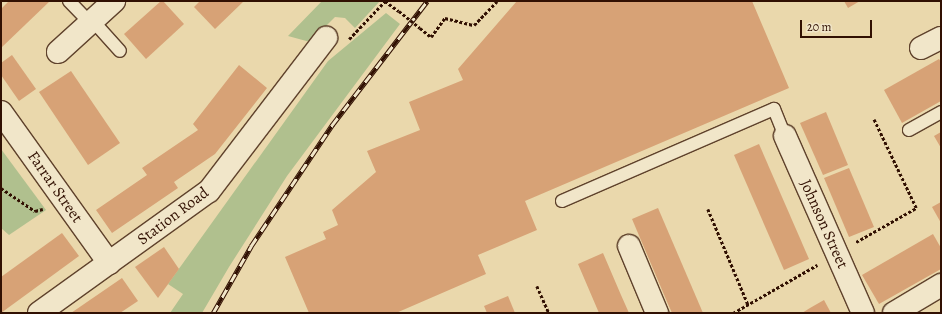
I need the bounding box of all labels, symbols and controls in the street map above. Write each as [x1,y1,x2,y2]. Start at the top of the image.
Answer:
scale bar [802,12,874,38]
text: 20 m [807,19,831,35]
street label: Farrar Street [23,147,87,227]
street label: Johnson Street [796,176,852,272]
street label: Station Road [134,183,212,249]

